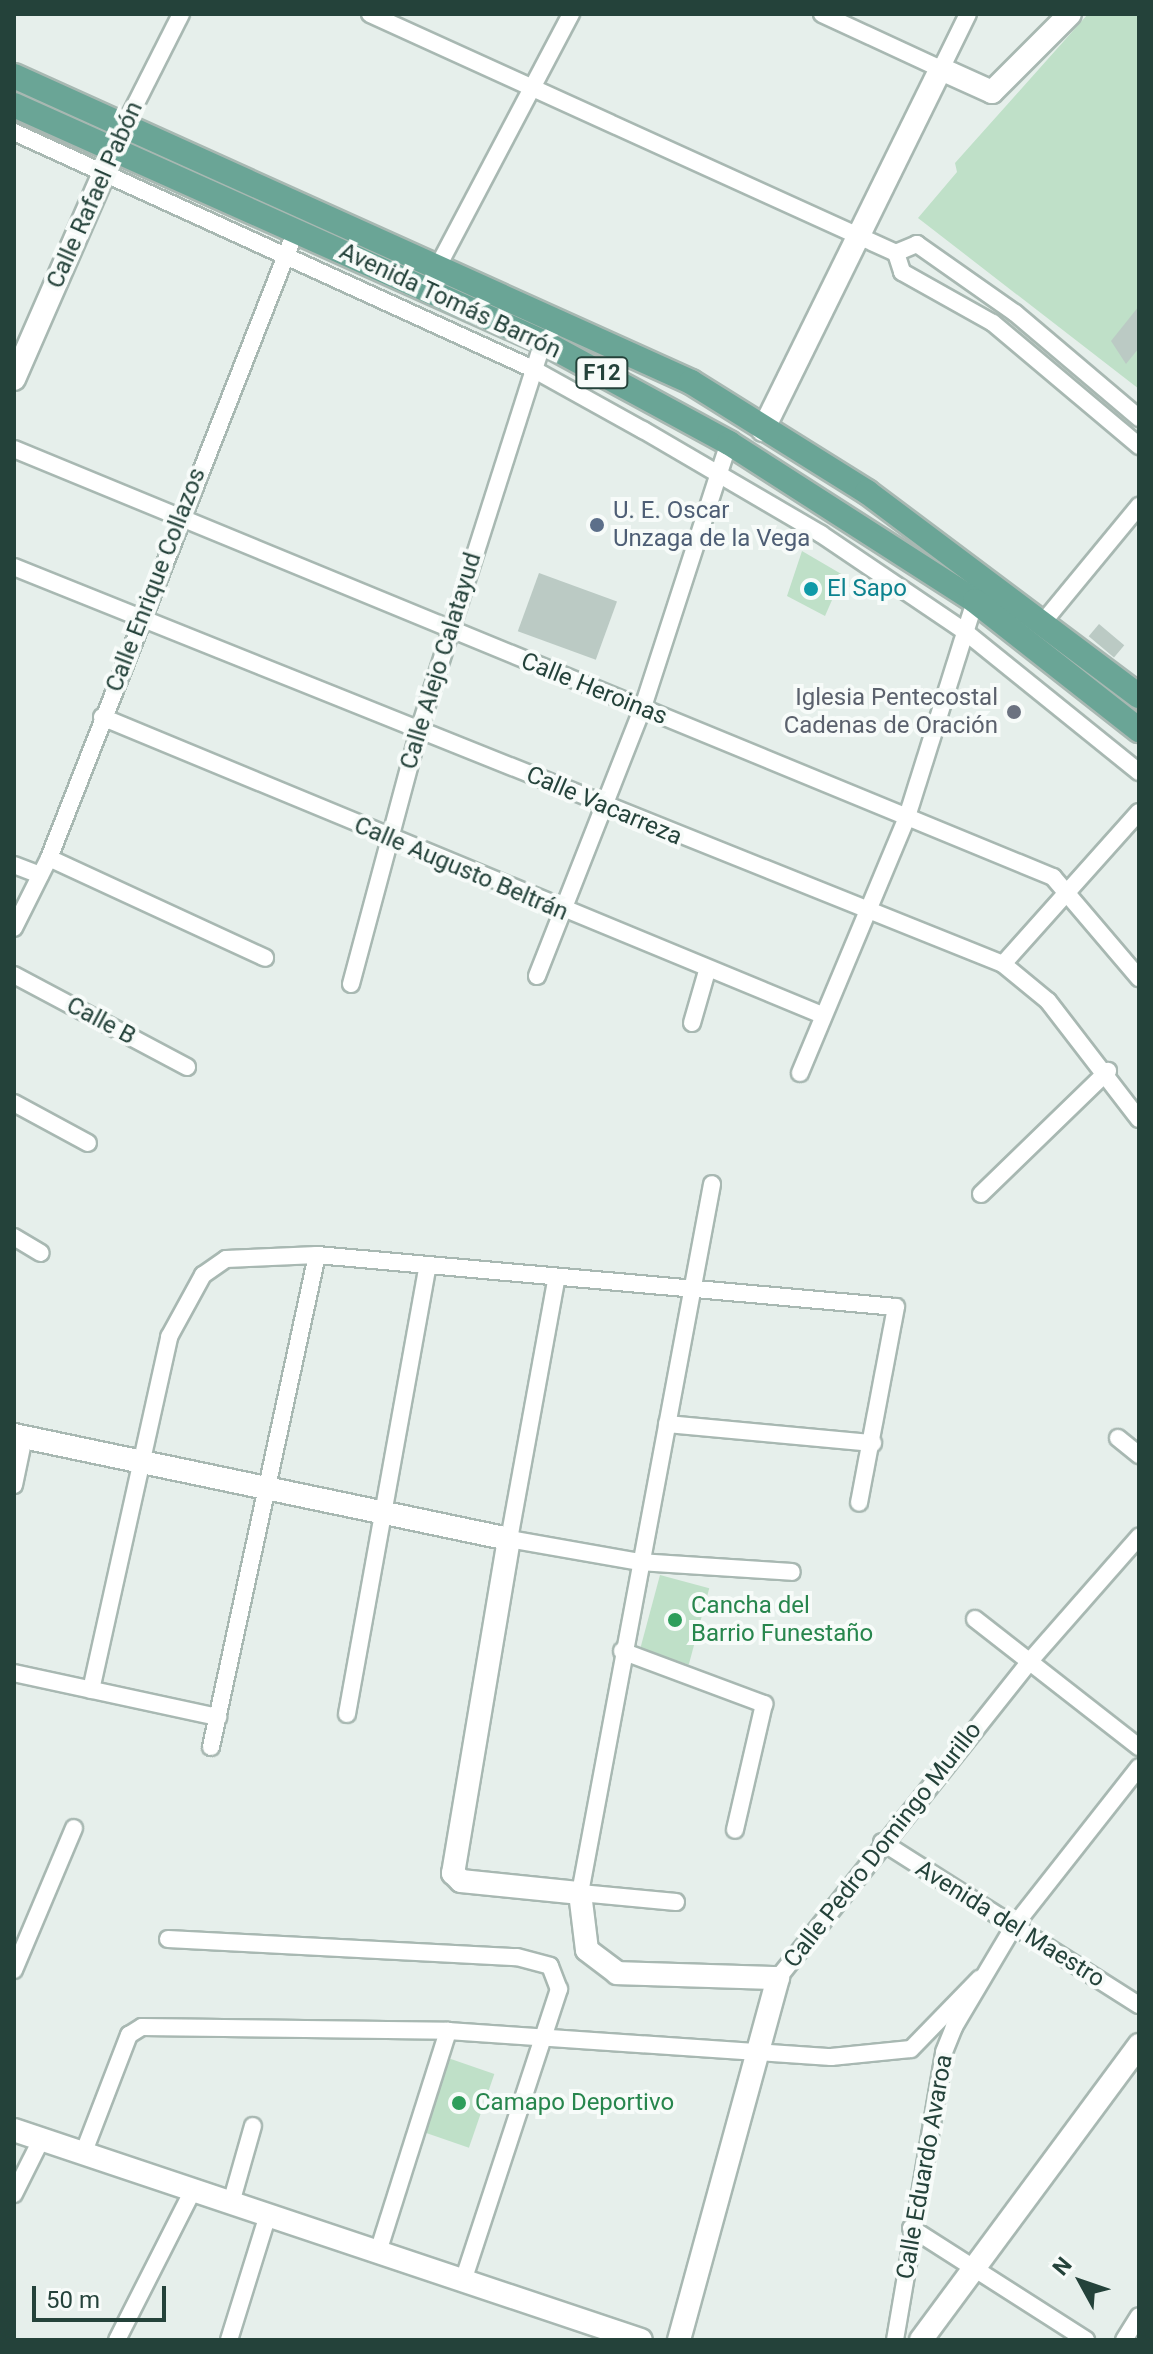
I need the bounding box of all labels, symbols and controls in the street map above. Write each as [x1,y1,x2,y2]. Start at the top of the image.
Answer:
street label: Calle Rafael Pabón [41,97,149,293]
street label: Avenida Tomás Barrón [335,237,565,365]
road number: F12 [574,355,630,391]
street label: Calle Enrique Collazos [100,464,212,696]
place label: U. E. Oscar Unzaga de la Vega [613,497,810,553]
marker: U. E. Oscar Unzaga de la Vega [588,516,606,534]
street label: Calle Alejo Calatayud [394,549,488,773]
place label: El Sapo [827,575,907,603]
marker: El Sapo [802,580,820,598]
street label: Calle Heroinas [517,647,671,731]
place label: Iglesia Pentecostal Cadenas de Oración [784,684,998,740]
marker: Iglesia Pentecostal Cadenas de Oración [1005,703,1023,721]
street label: Calle Vacarreza [522,760,686,852]
street label: Calle Augusto Beltrán [350,811,572,927]
street label: Calle B [62,991,140,1051]
place label: Cancha del Barrio Funestaño [691,1592,873,1648]
marker: Cancha del Barrio Funestaño [666,1611,684,1629]
street label: Calle Pedro Domingo Murillo [778,1716,988,1974]
street label: Avenida del Maestro [910,1854,1110,1994]
street label: Calle Eduardo Avaroa [891,2052,959,2282]
place label: Camapo Deportivo [475,2089,674,2117]
marker: Camapo Deportivo [450,2094,468,2112]
north arrow [1041,2242,1121,2322]
text: N [1048,2252,1077,2280]
scale bar [36,2270,170,2320]
text: 50 m [46,2286,100,2314]

